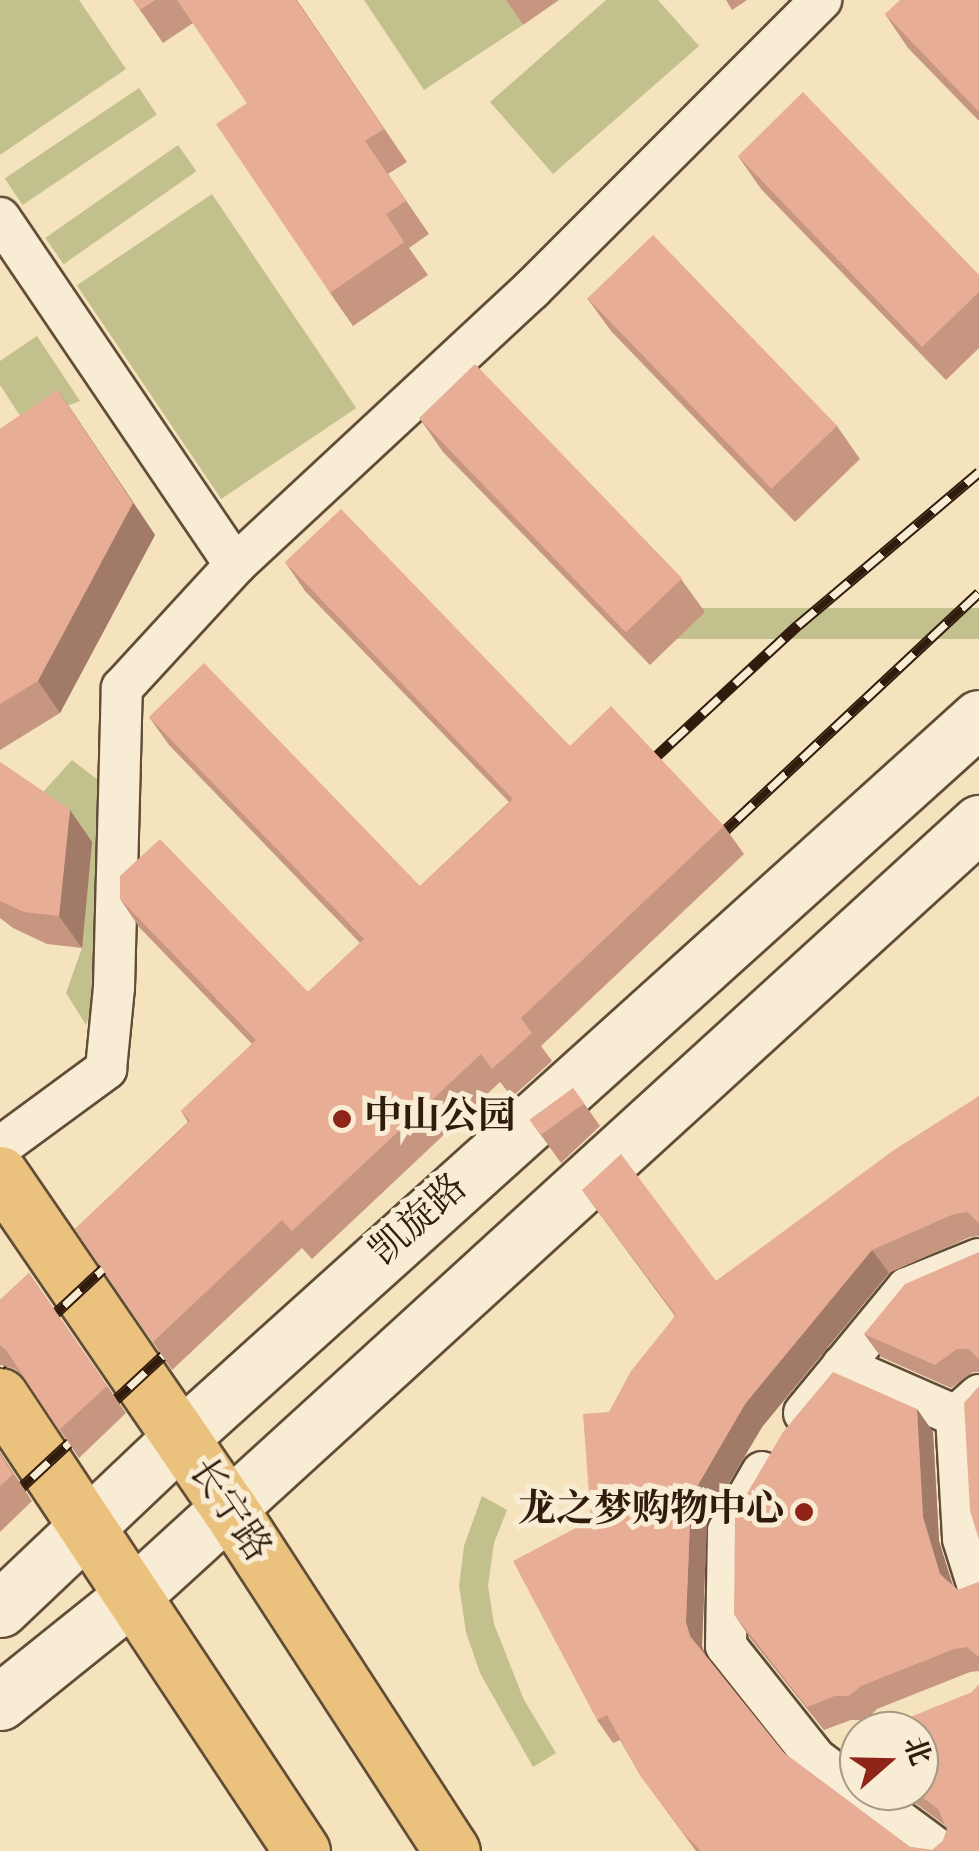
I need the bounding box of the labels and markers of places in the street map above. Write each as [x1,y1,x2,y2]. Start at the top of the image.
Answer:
place label: 中山公园 [364,1096,516,1142]
marker: 中山公园 [329,1106,355,1132]
place label: 龙之梦购物中心 [518,1489,784,1535]
marker: 龙之梦购物中心 [793,1501,815,1523]

